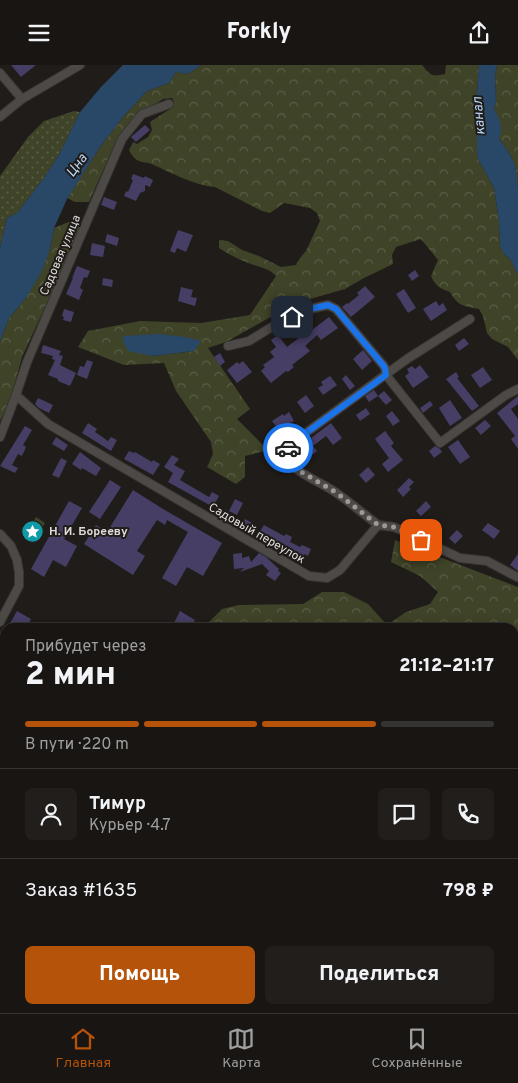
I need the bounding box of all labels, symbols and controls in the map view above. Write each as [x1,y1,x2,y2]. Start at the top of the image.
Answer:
icon: menu [25,19,53,47]
text: Forkly [227,19,291,46]
icon: share [465,19,493,47]
water label: канал [469,95,490,136]
water label: Цна [63,150,92,181]
street label: Садовая улица [37,213,85,298]
pin [271,296,313,338]
icon: home [278,303,306,331]
courier [263,423,313,473]
icon: car [274,434,302,462]
street label: Садовый переулок [205,500,308,568]
place icon: Н. И. Борееву [21,519,45,543]
pin [400,519,442,561]
place label: Н. И. Борееву [49,524,128,540]
icon: bag [407,526,435,554]
text: Прибудет через [25,637,147,657]
text: 21:12–21:17 [399,654,494,678]
text: 2 мин [25,656,116,696]
text: В пути · 220 m [25,735,129,755]
button: person [25,788,77,840]
button: chat [378,788,430,840]
button: phone [442,788,494,840]
text: Тимур [89,792,146,816]
text: Курьер · 4.7 [89,816,171,836]
text: Заказ #1635 [25,879,137,903]
text: 798 ₽ [443,879,494,903]
button: Помощь [25,946,255,1004]
button: Поделиться [265,946,494,1004]
tab: Главная [56,1025,111,1072]
tab: Карта [222,1025,261,1072]
tab: Сохранённые [372,1025,462,1072]

